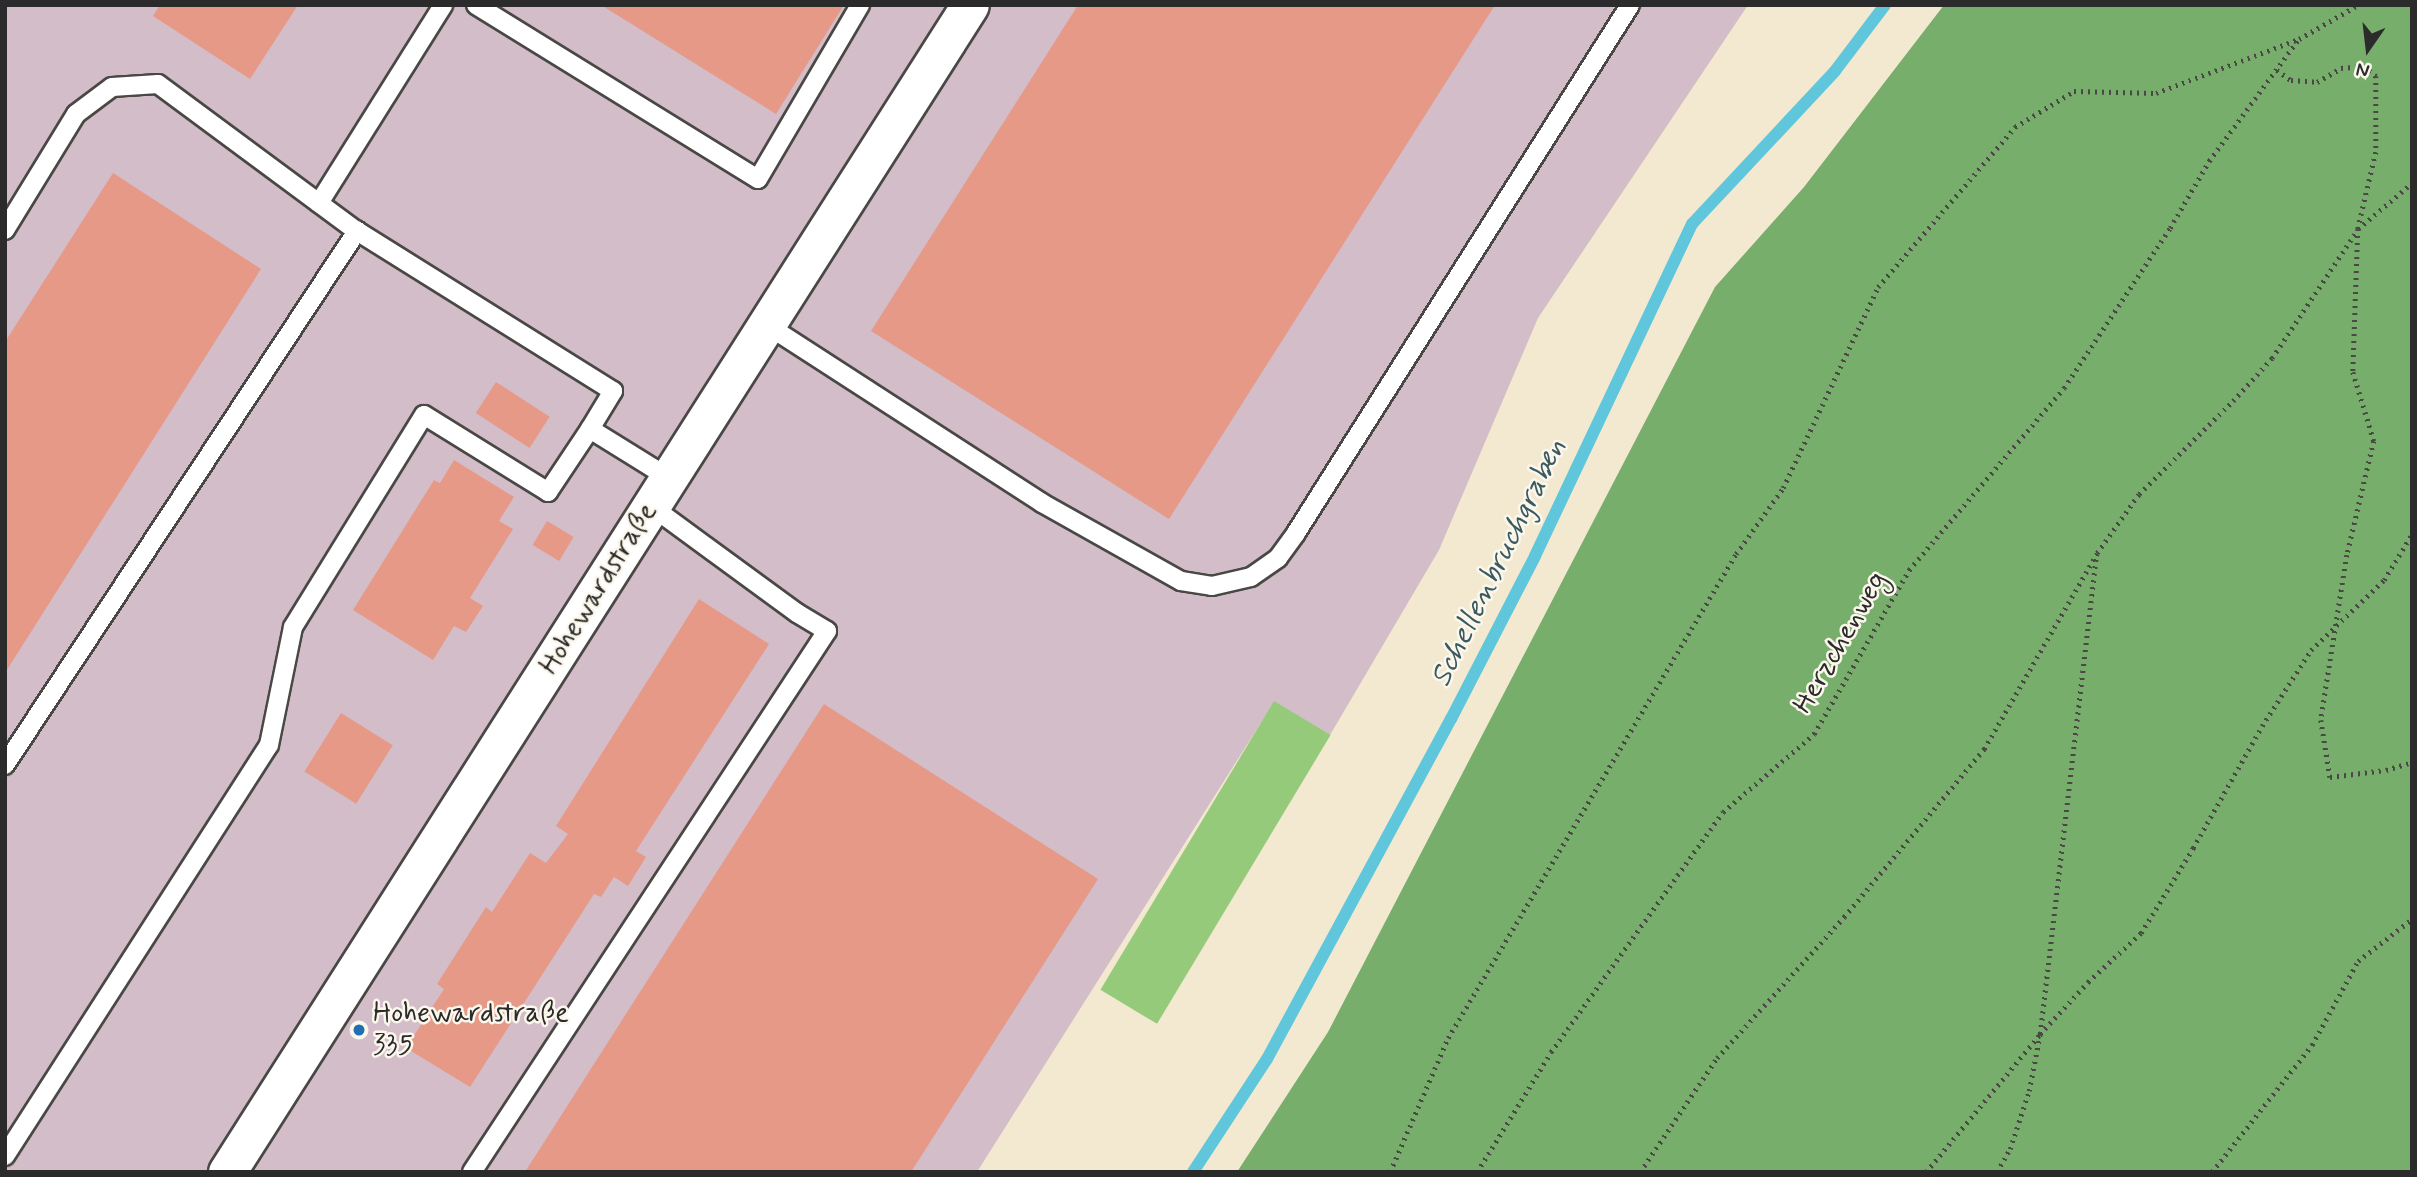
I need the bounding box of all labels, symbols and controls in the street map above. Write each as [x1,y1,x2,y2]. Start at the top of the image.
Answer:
north arrow [2333,14,2403,84]
text: N [2354,56,2372,84]
water label: Schellenbruchgraben [1423,433,1575,693]
street label: Hohewardstraße [533,497,665,681]
street label: Herzchenweg [1787,566,1895,720]
place label: Hohewardstraße 335 [373,997,569,1063]
marker: Hohewardstraße 335 [351,1022,367,1038]

